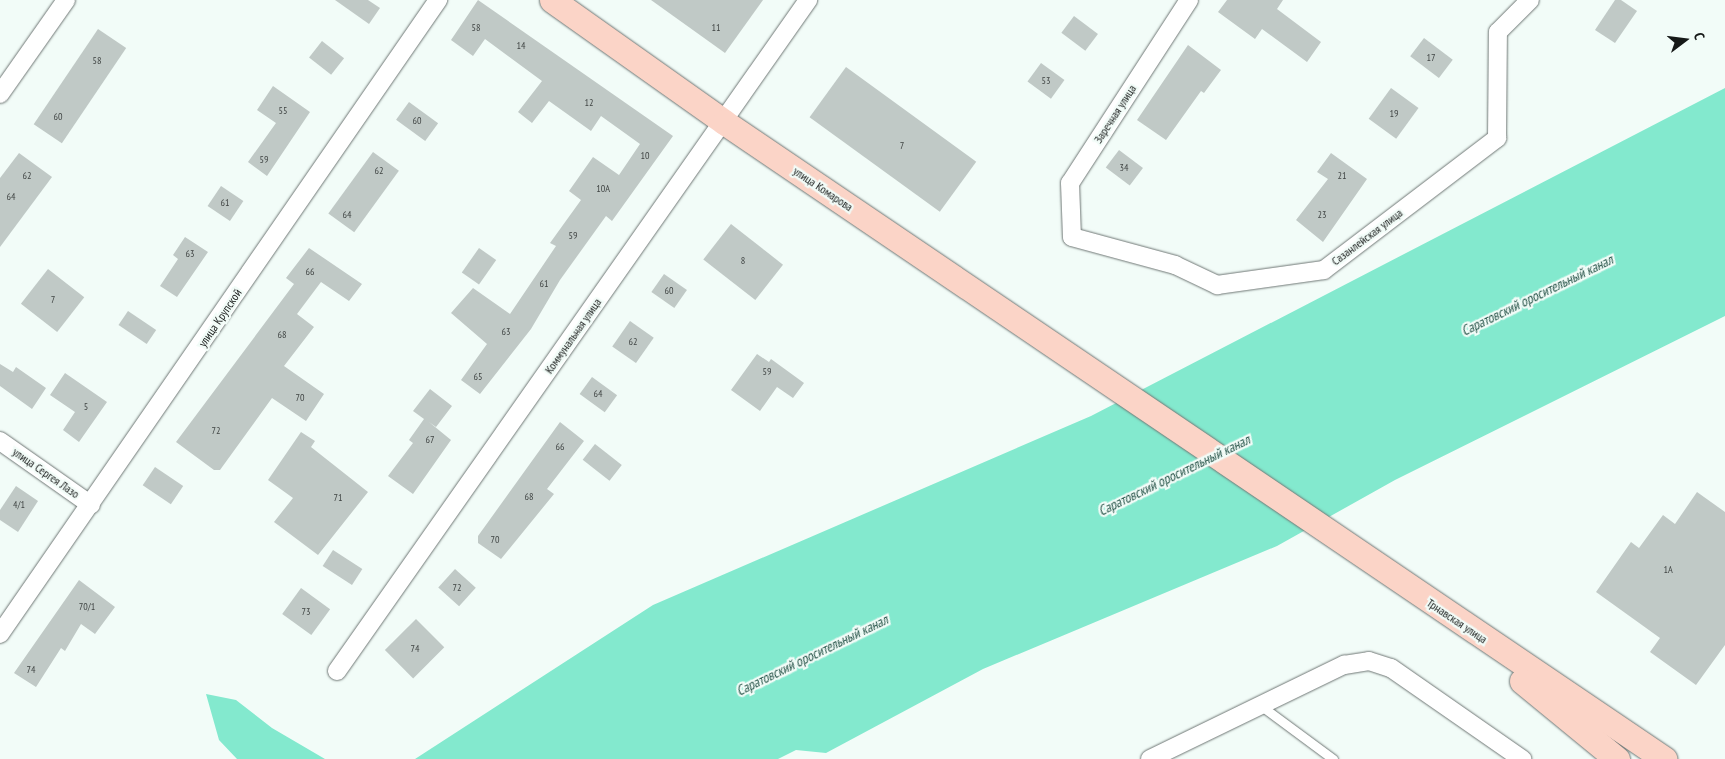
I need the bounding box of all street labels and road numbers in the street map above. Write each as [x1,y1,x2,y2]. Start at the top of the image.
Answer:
street label: Заречная улица [1091,82,1139,146]
street label: улица Комарова [790,164,856,214]
street label: Сазанлейская улица [1329,206,1405,268]
street label: улица Крупской [195,286,245,350]
street label: Коммунальная улица [542,296,604,376]
street label: улица Сергея Лазо [10,445,82,501]
street label: Трнавская улица [1424,595,1490,647]

